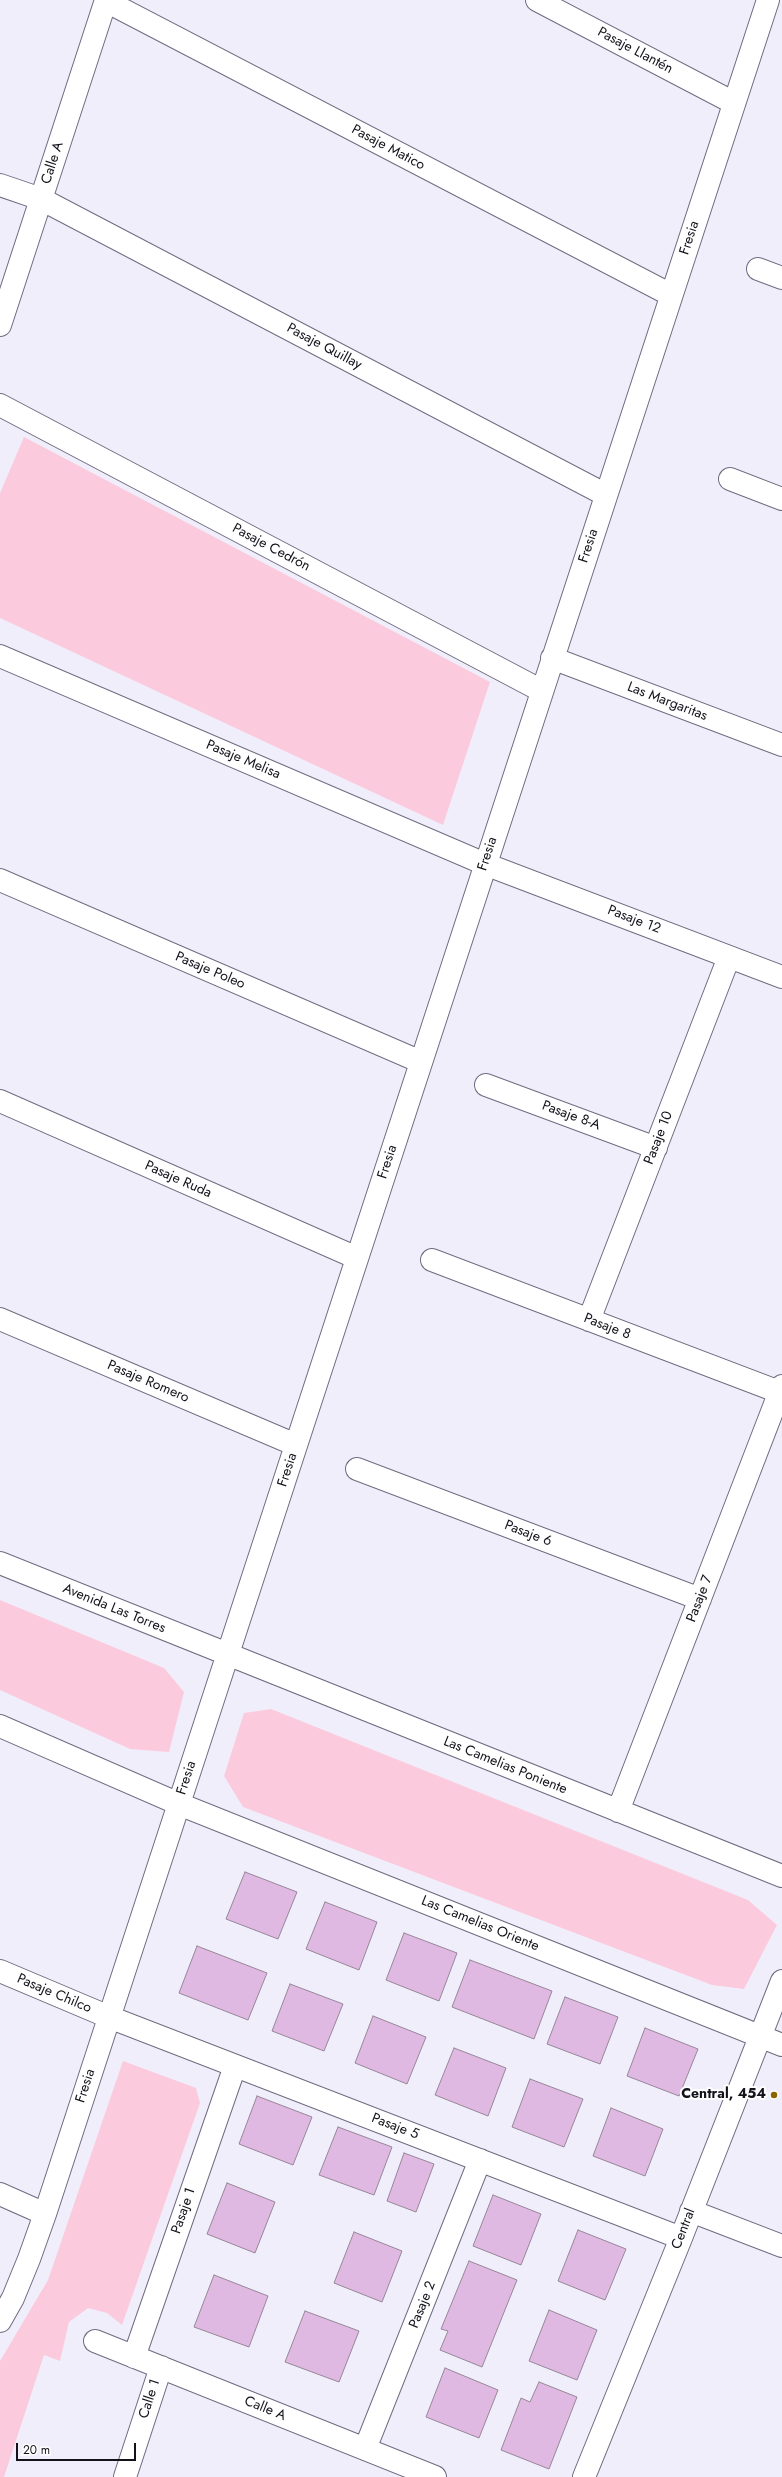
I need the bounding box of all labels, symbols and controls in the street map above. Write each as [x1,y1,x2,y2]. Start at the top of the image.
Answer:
street label: Pasaje Llantén [595,24,675,78]
street label: Pasaje Matico [348,122,428,174]
street label: Calle A [38,140,68,186]
street label: Fresia [677,219,703,257]
street label: Pasaje Quillay [284,320,364,374]
street label: Pasaje Cedrón [229,520,313,576]
street label: Fresia [576,527,602,565]
street label: Las Margaritas [625,679,709,725]
street label: Pasaje Melisa [203,737,283,783]
street label: Fresia [475,835,501,873]
street label: Pasaje 12 [605,902,663,938]
street label: Pasaje Poleo [173,949,247,993]
street label: Pasaje 8-A [539,1098,603,1134]
street label: Pasaje 10 [641,1109,677,1167]
street label: Fresia [375,1143,401,1181]
street label: Pasaje Ruda [142,1158,214,1202]
street label: Pasaje 8 [581,1310,633,1344]
street label: Pasaje Romero [105,1357,191,1407]
street label: Fresia [275,1451,301,1489]
street label: Pasaje 6 [502,1517,554,1551]
street label: Pasaje 7 [683,1573,717,1625]
street label: Avenida Las Torres [60,1581,168,1637]
street label: Las Camelias Poniente [441,1734,569,1798]
street label: Fresia [174,1759,200,1797]
street label: Las Camelias Oriente [419,1893,541,1955]
street label: Pasaje Chilco [14,1971,94,2017]
street label: Fresia [73,2067,99,2105]
place label: Central, 454 [681,2087,766,2103]
marker: Central, 454 [769,2090,779,2100]
street label: Pasaje 5 [369,2110,421,2144]
street label: Pasaje 1 [168,2186,200,2236]
street label: Central [669,2206,699,2252]
street label: Pasaje 2 [406,2279,440,2331]
street label: Calle 1 [136,2377,164,2421]
street label: Calle A [242,2393,288,2425]
scale bar [18,2435,138,2461]
text: 20 m [23,2441,50,2459]

